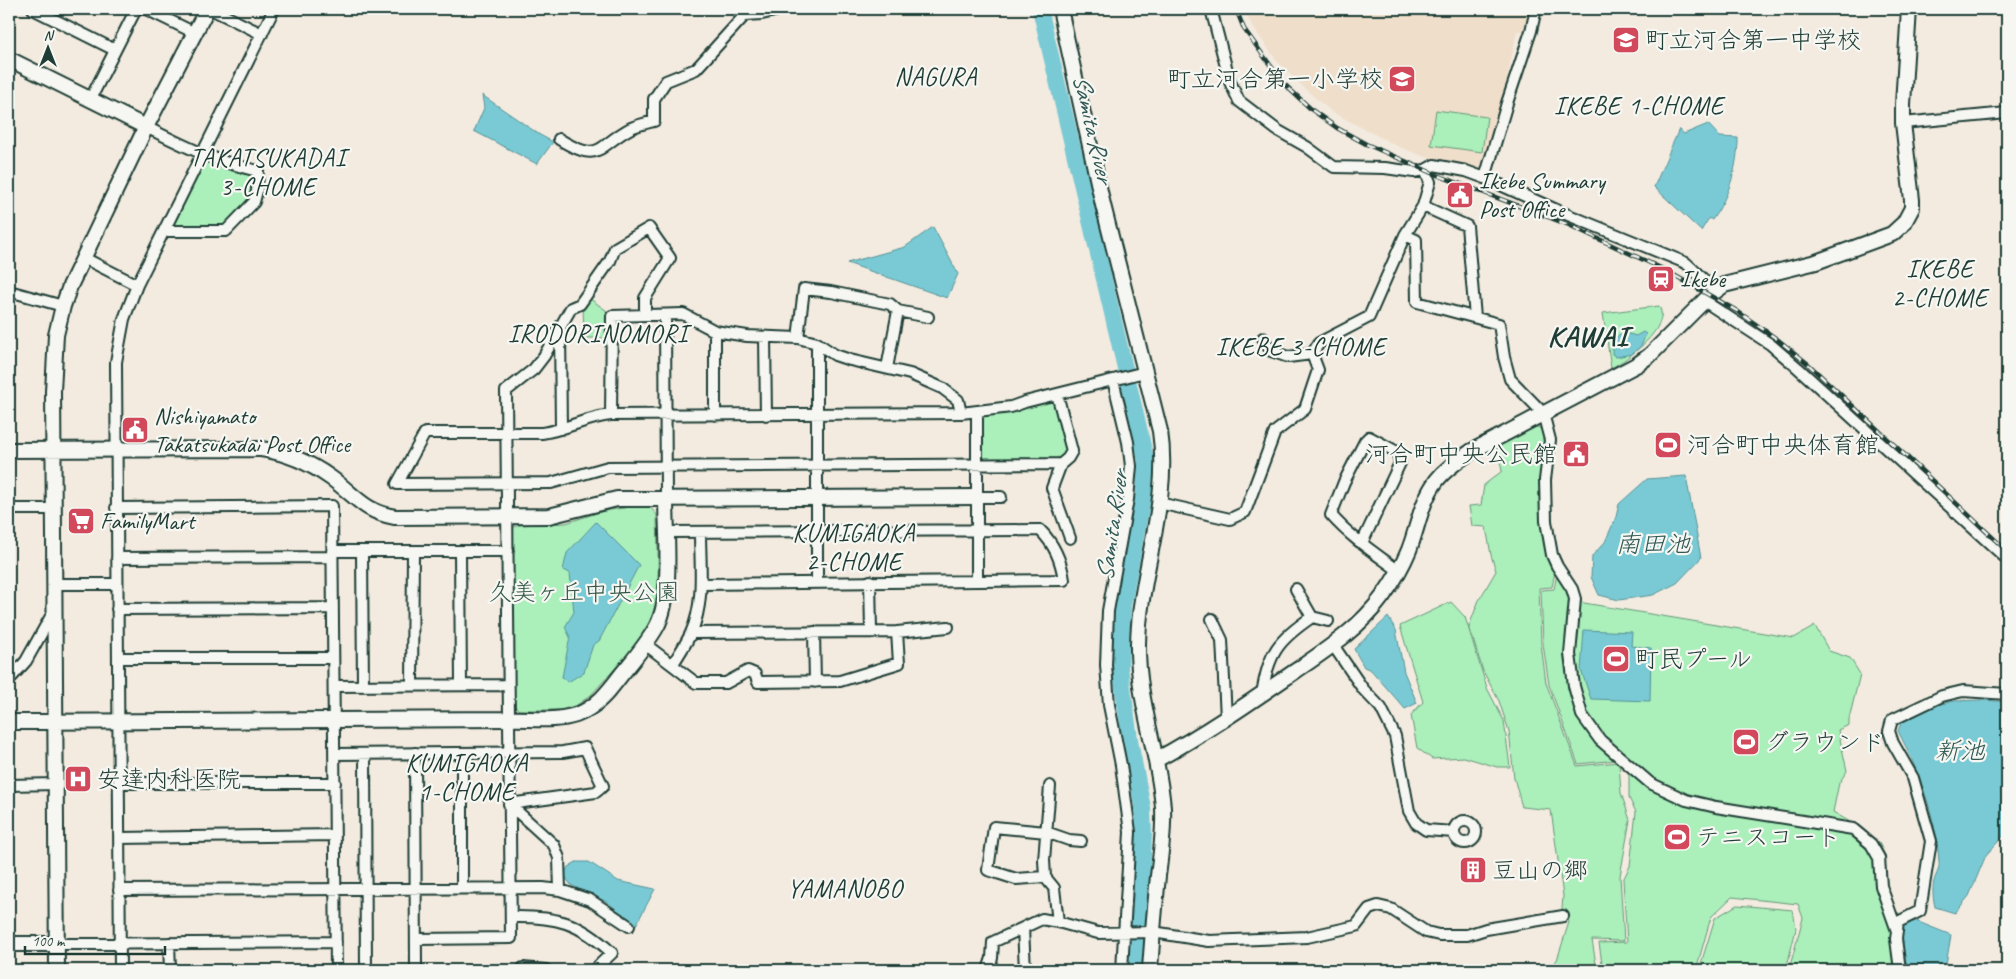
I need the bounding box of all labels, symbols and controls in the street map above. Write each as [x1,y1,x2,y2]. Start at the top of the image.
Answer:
north arrow [22,22,72,72]
school or university icon: 町立河合第一中学校 [1611,25,1641,55]
place label: 町立河合第一中学校 [1645,25,1861,55]
text: N [44,27,55,44]
district label: NAGURA [895,61,978,93]
place label: 町立河合第一小学校 [1167,64,1383,94]
school or university icon: 町立河合第一小学校 [1387,64,1417,94]
water label: Samita River [1065,71,1122,190]
district label: IKEBE 1-CHOME [1554,90,1726,122]
district label: TAKATSUKADAI 3-CHOME [190,142,351,203]
place label: Ikebe Summary Post Office [1479,166,1606,224]
public building icon: Ikebe Summary Post Office [1445,180,1475,210]
district label: IKEBE 2-CHOME [1892,253,1990,314]
station icon: Ikebe [1646,264,1676,294]
place label: Ikebe [1680,264,1727,294]
district label: IRODORINOMORI [508,318,693,350]
district label: KAWAI [1547,318,1634,355]
district label: IKEBE 3-CHOME [1216,331,1388,363]
place label: Nishiyamato Takatsukadai Post Office [154,401,352,459]
public building icon: Nishiyamato Takatsukadai Post Office [120,415,150,445]
sports icon: 河合町中央体育館 [1653,430,1683,460]
place label: 河合町中央体育館 [1687,430,1879,460]
place label: 河合町中央公民館 [1365,439,1557,469]
public building icon: 河合町中央公民館 [1561,439,1591,469]
water label: Samita River [1089,465,1136,583]
supermarket icon: FamilyMart [66,506,96,536]
place label: FamilyMart [100,506,197,536]
district label: KUMIGAOKA 2-CHOME [793,517,916,578]
water label: 南田池 [1615,528,1691,560]
park label: 久美ヶ丘中央公園 [488,577,680,607]
sports icon: 町民プール [1601,644,1631,674]
place label: 町民プール [1635,644,1752,674]
sports icon: グラウンド [1731,727,1761,757]
place label: グラウンド [1765,727,1885,757]
water label: 新池 [1935,735,1986,767]
district label: KUMIGAOKA 1-CHOME [406,747,529,808]
hospital icon: 安達内科医院 [63,764,93,794]
place label: 安達内科医院 [97,764,241,794]
sports icon: テニスコート [1662,822,1692,852]
place label: テニスコート [1696,822,1840,852]
building icon: 豆山の郷 [1458,855,1488,885]
place label: 豆山の郷 [1492,855,1588,885]
district label: YAMANOBO [787,873,904,905]
scale bar [25,924,165,956]
text: 100 m [32,932,66,951]

